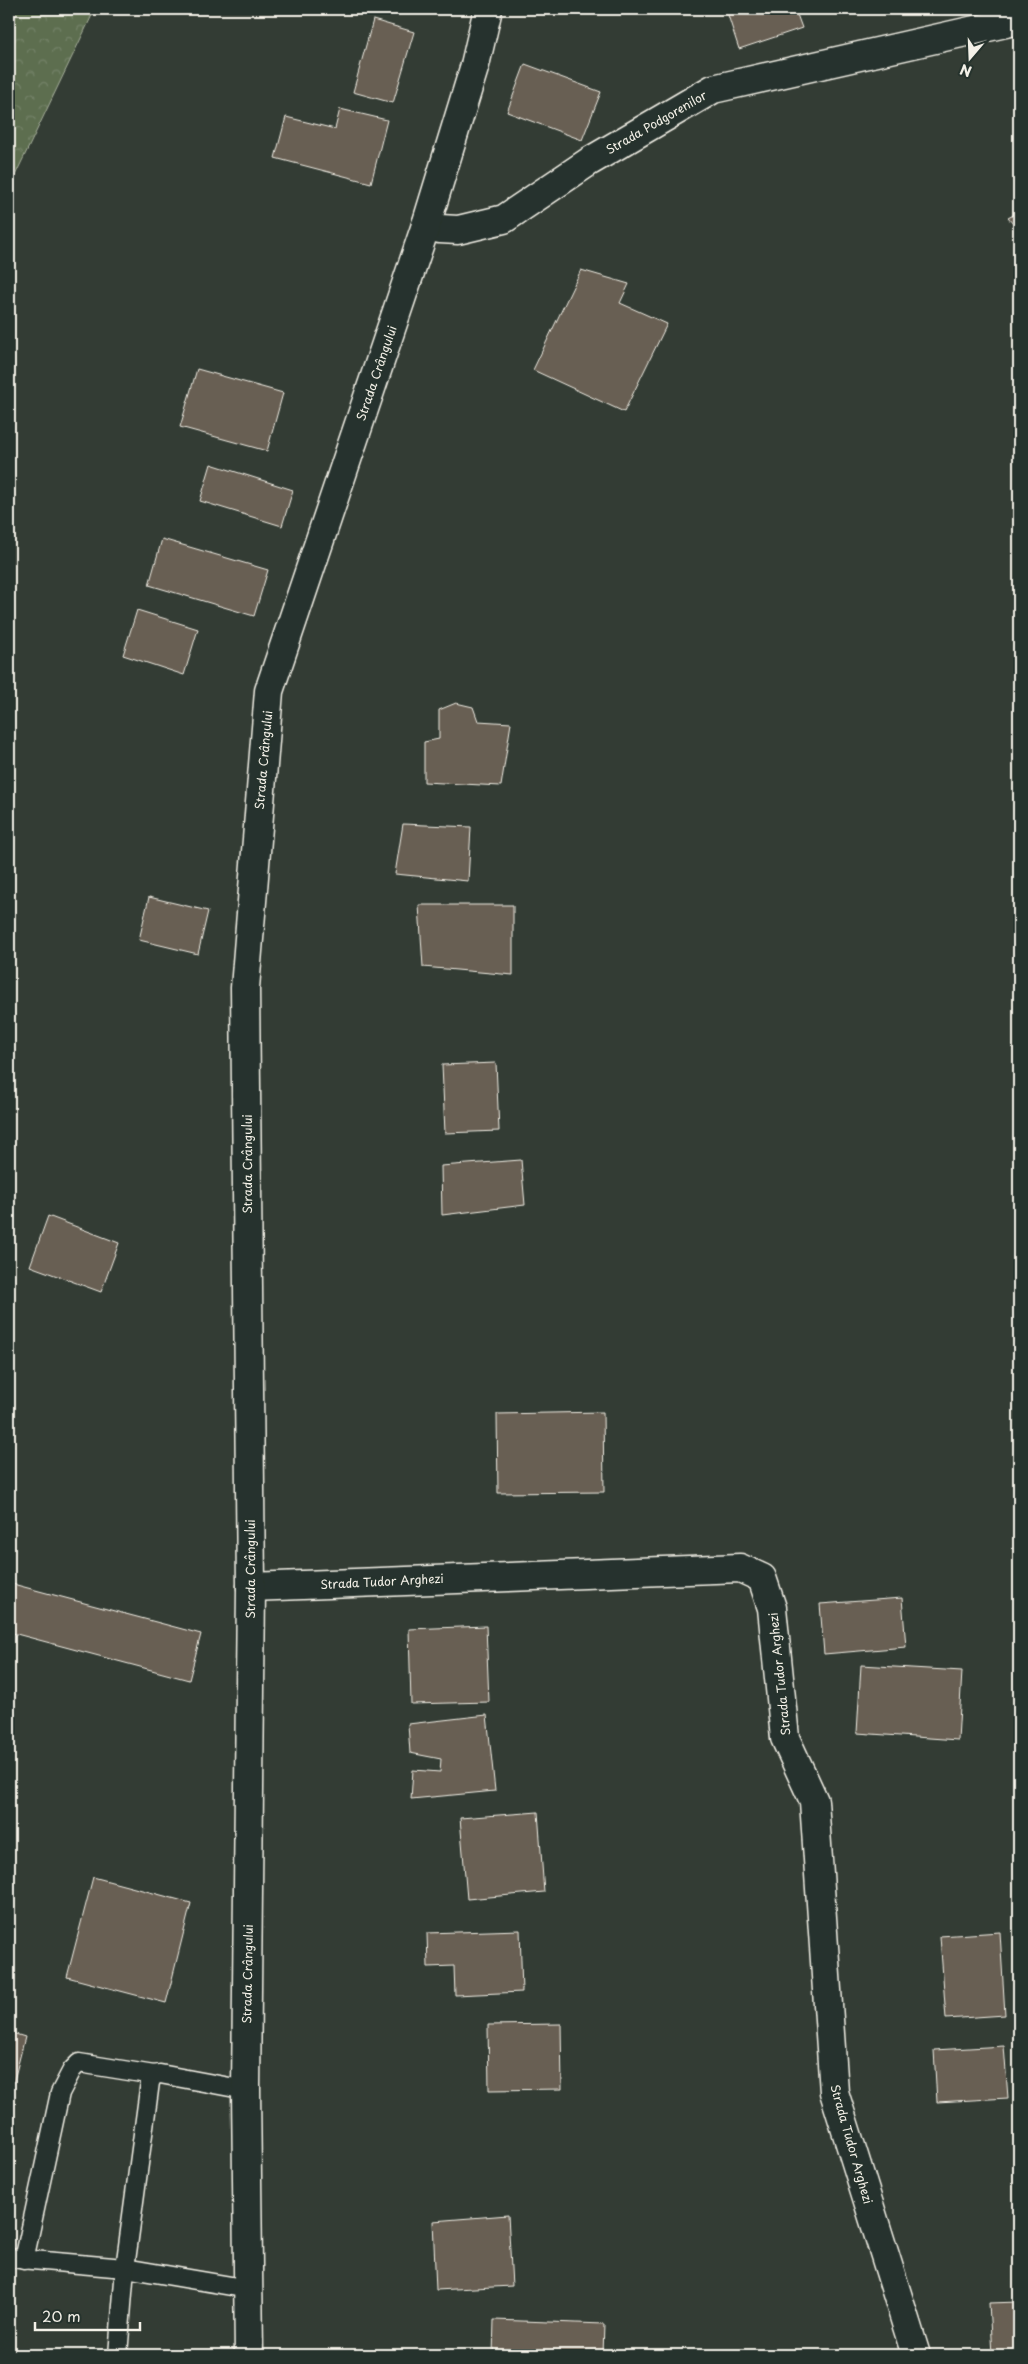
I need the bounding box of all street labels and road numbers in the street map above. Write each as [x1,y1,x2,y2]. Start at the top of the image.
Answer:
street label: Strada Podgorenilor [602,86,710,158]
street label: Strada Crângului [351,323,401,423]
street label: Strada Crângului [250,710,276,810]
street label: Strada Crângului [238,1114,256,1214]
street label: Strada Crângului [241,1519,259,1619]
street label: Strada Tudor Arghezi [320,1569,444,1593]
street label: Strada Tudor Arghezi [764,1612,794,1736]
street label: Strada Crângului [237,1924,257,2024]
street label: Strada Tudor Arghezi [826,2082,878,2206]

